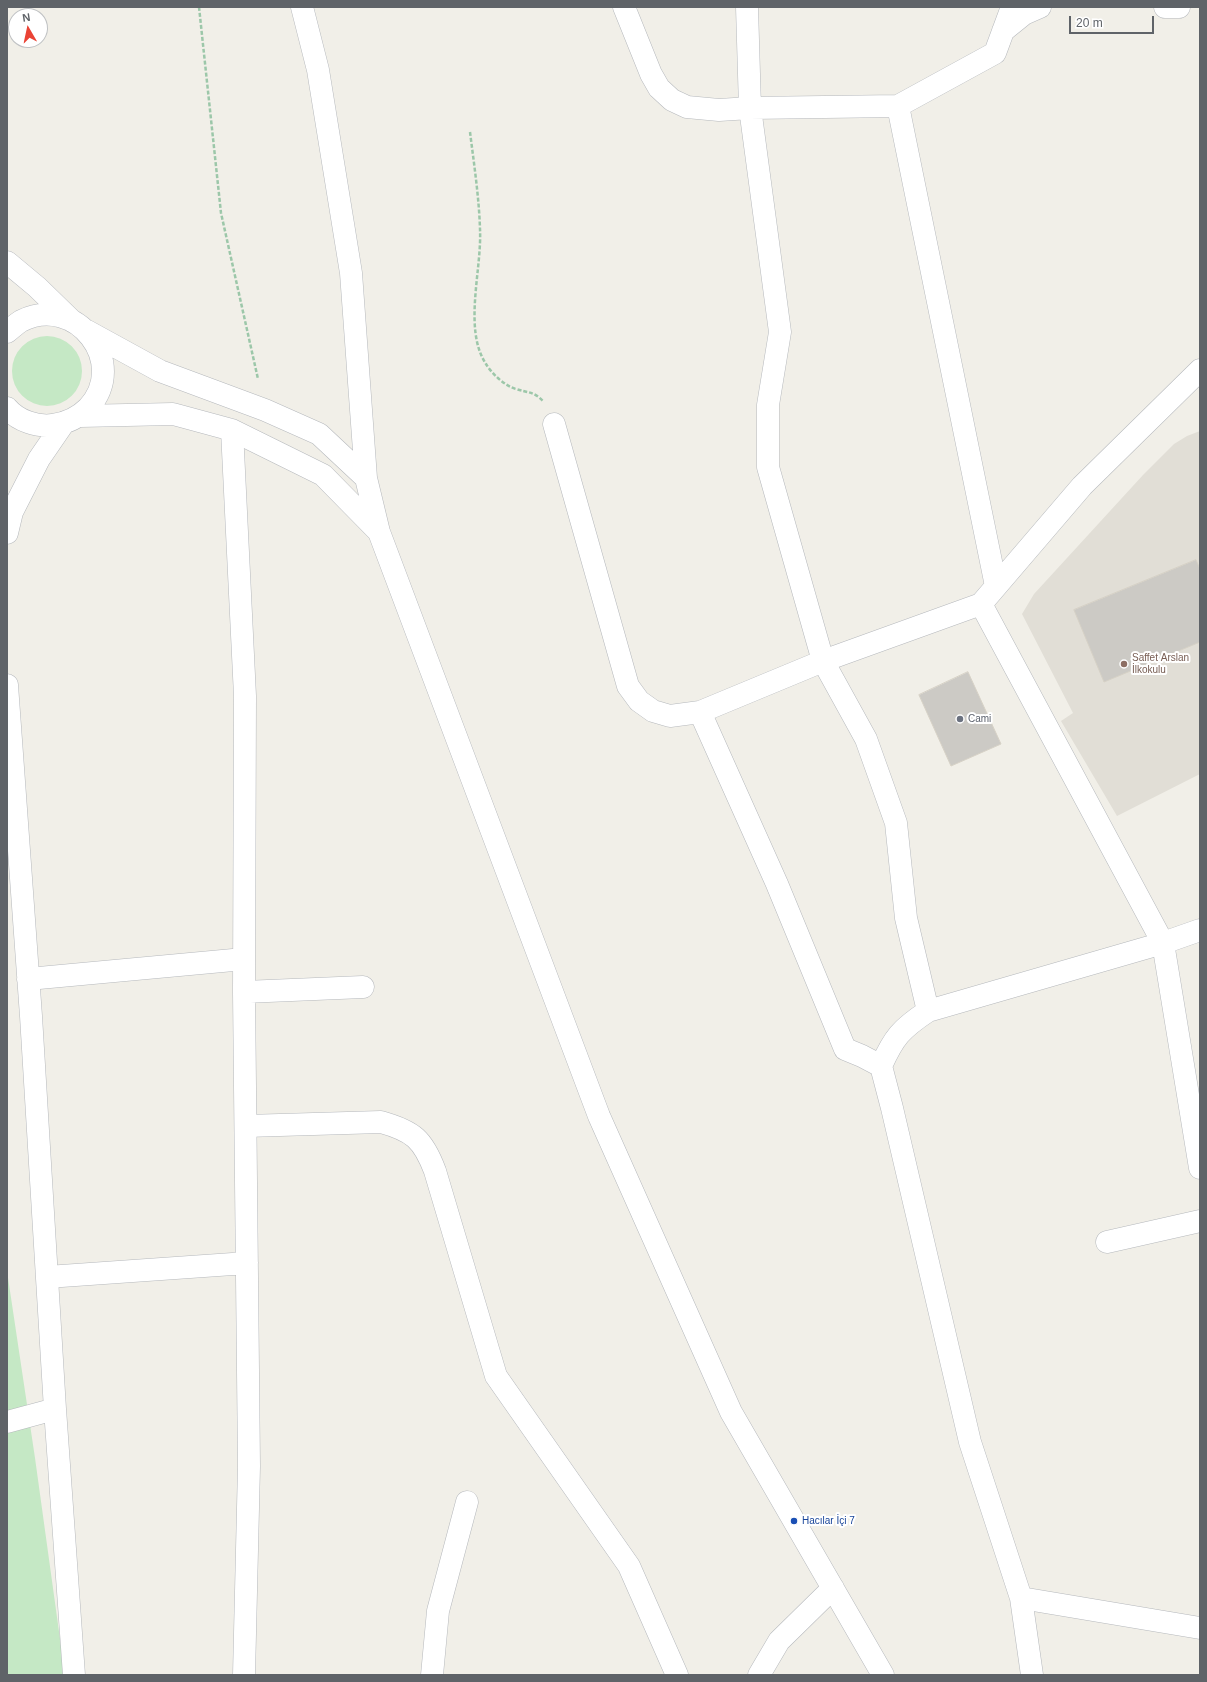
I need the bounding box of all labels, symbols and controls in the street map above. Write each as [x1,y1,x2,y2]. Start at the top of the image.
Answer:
north arrow [8,8,48,48]
scale bar [1071,8,1156,34]
text: N [21,11,31,24]
text: 20 m [1076,16,1103,30]
place label: Saffet Arslan İlkokulu [1132,652,1189,676]
marker: Saffet Arslan İlkokulu [1119,659,1129,669]
place label: Cami [968,713,991,725]
marker: Cami [955,714,965,724]
place label: Hacılar İçi 7 [802,1515,855,1527]
marker: Hacılar İçi 7 [789,1516,799,1526]

